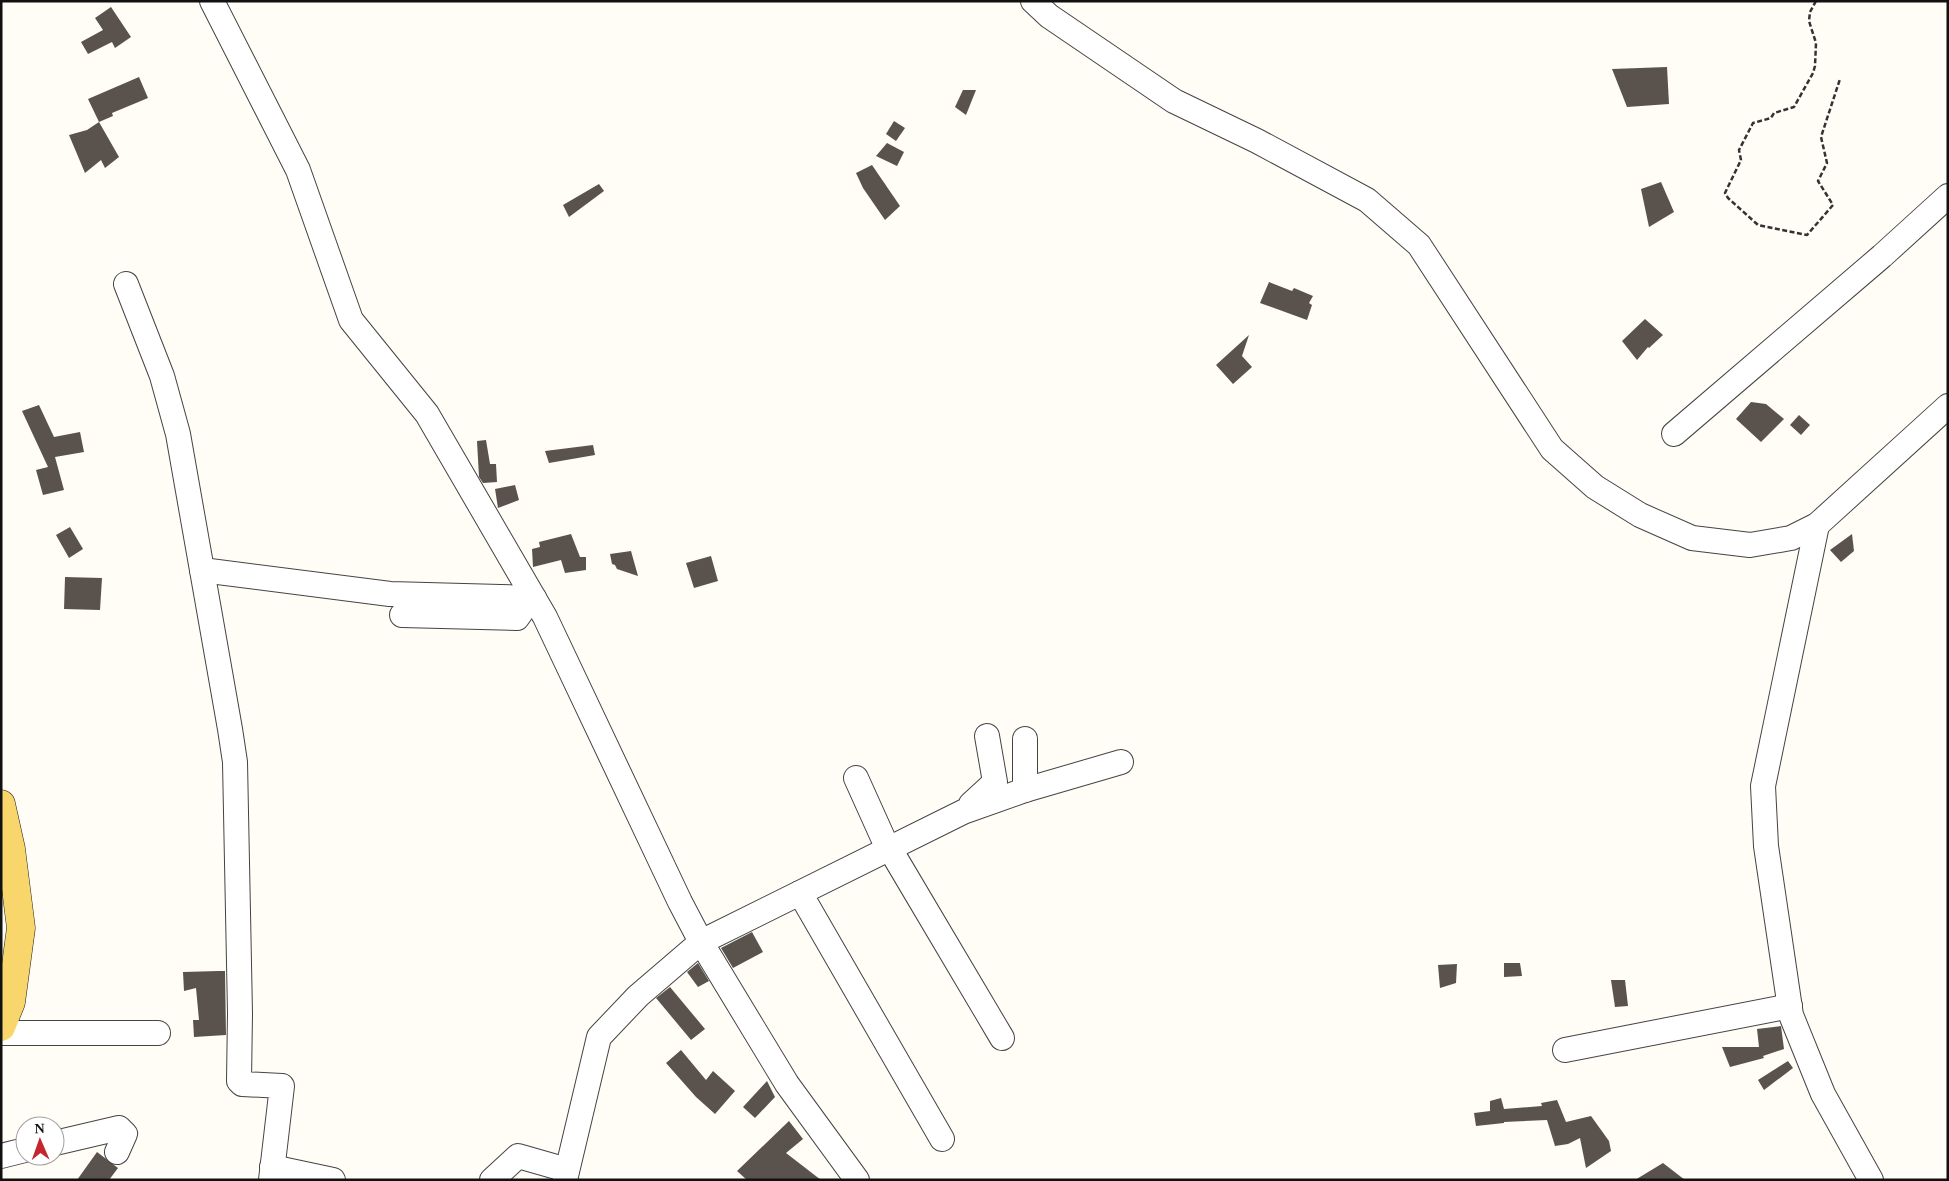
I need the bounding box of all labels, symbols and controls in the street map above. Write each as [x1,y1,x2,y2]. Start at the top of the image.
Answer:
north arrow [15,1116,65,1166]
text: N [34,1121,45,1136]

